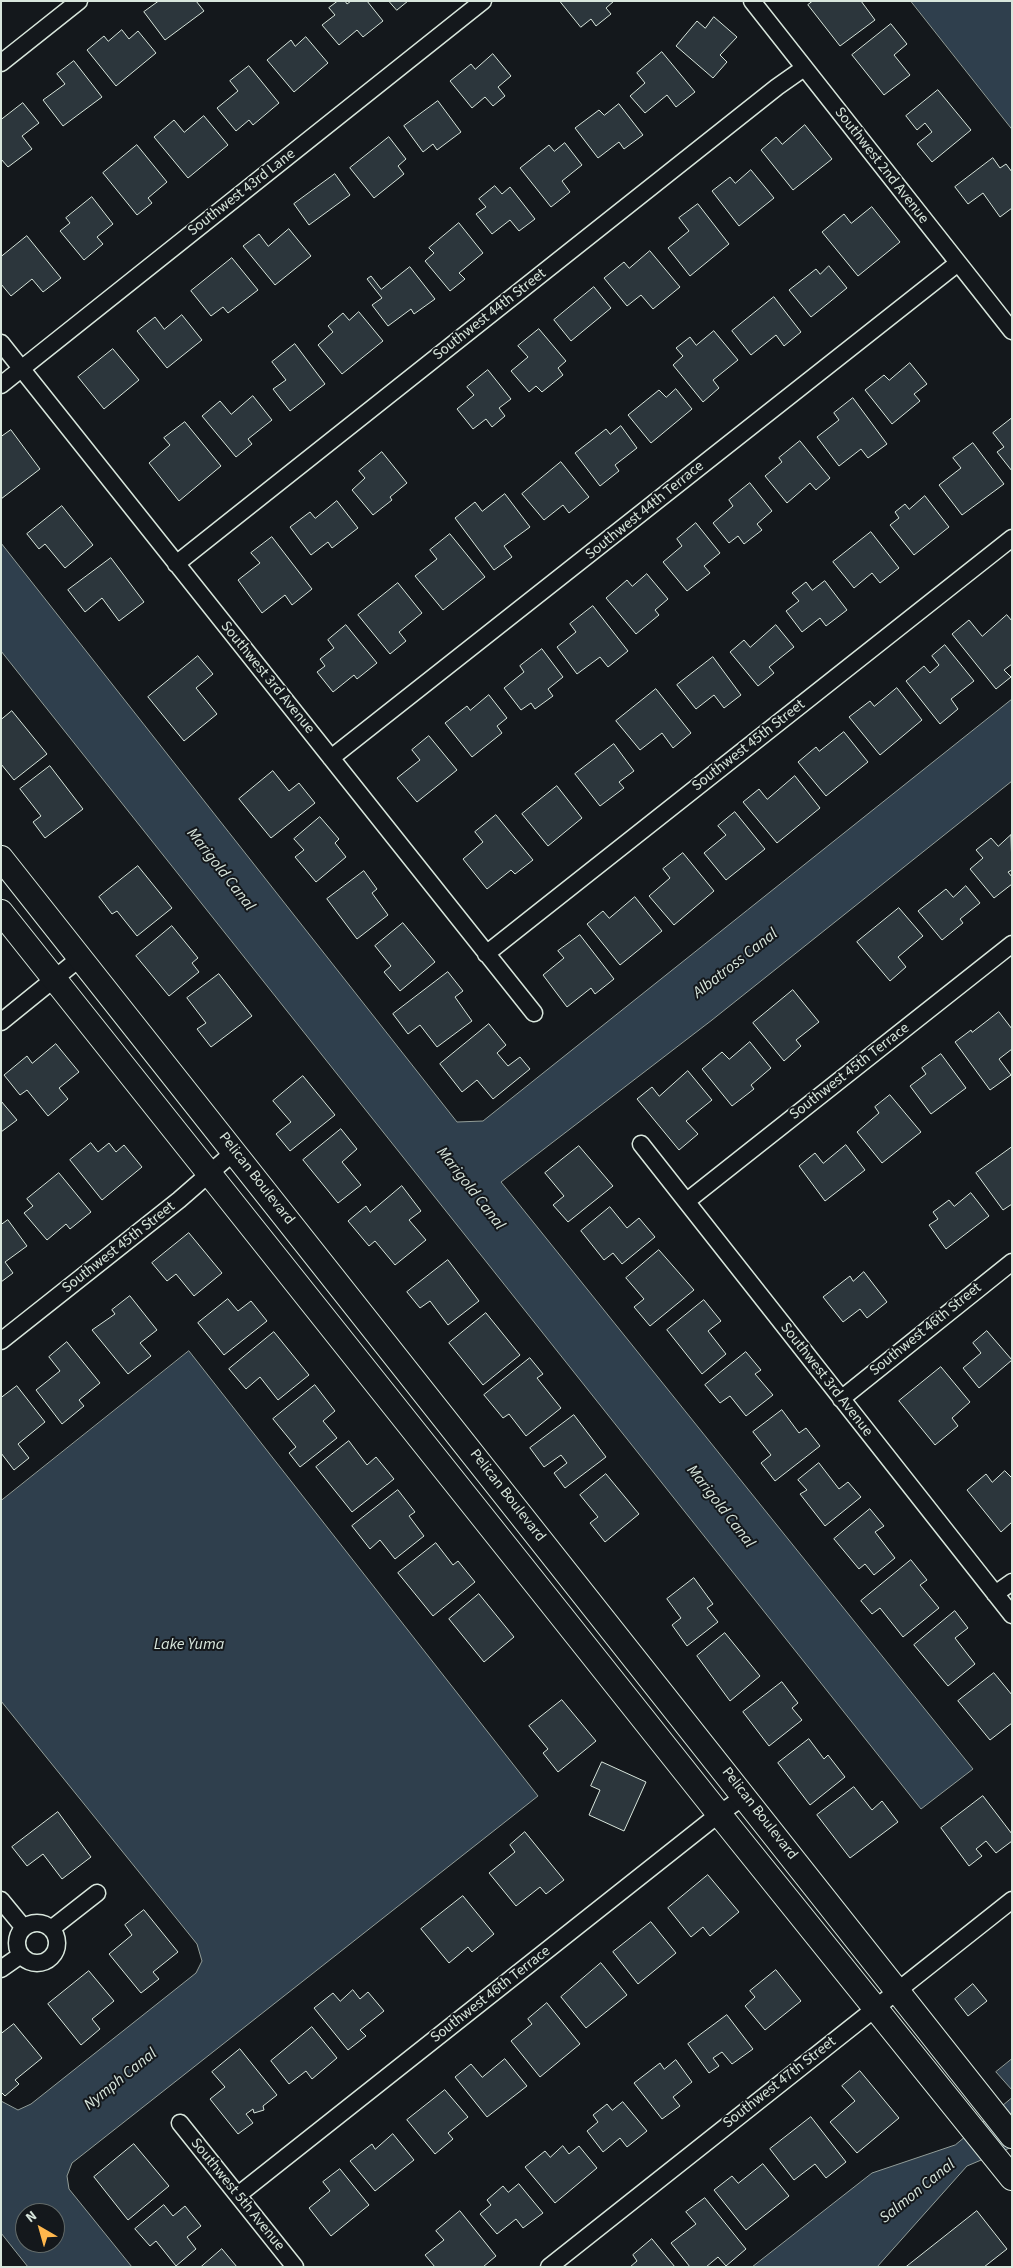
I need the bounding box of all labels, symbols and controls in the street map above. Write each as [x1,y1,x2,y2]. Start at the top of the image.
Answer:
street label: Southwest 2nd Avenue [830,104,932,228]
street label: Southwest 43rd Lane [185,145,299,241]
street label: Southwest 44th Street [430,265,550,365]
street label: Southwest 44th Terrace [582,458,708,564]
street label: Southwest 3rd Avenue [216,618,318,738]
street label: Southwest 45th Street [689,696,809,796]
water label: Marigold Canal [182,825,258,915]
water label: Albatross Canal [690,925,782,1003]
street label: Southwest 45th Terrace [787,1020,913,1124]
street label: Pelican Boulevard [214,1129,298,1229]
water label: Marigold Canal [432,1144,508,1234]
street label: Southwest 45th Street [59,1198,179,1298]
street label: Southwest 46th Street [867,1279,985,1381]
street label: Southwest 3rd Avenue [776,1319,876,1441]
street label: Pelican Boulevard [465,1446,549,1546]
water label: Marigold Canal [682,1462,758,1552]
water label: Lake Yuma [154,1635,224,1655]
street label: Pelican Boulevard [717,1764,801,1864]
street label: Southwest 46th Terrace [428,1943,554,2047]
street label: Southwest 47th Street [720,2033,840,2133]
water label: Nymph Canal [81,2045,161,2115]
street label: Southwest 5th Avenue [186,2135,288,2255]
water label: Salmon Canal [876,2156,960,2228]
north arrow [15,2203,65,2253]
text: N [22,2206,41,2228]

